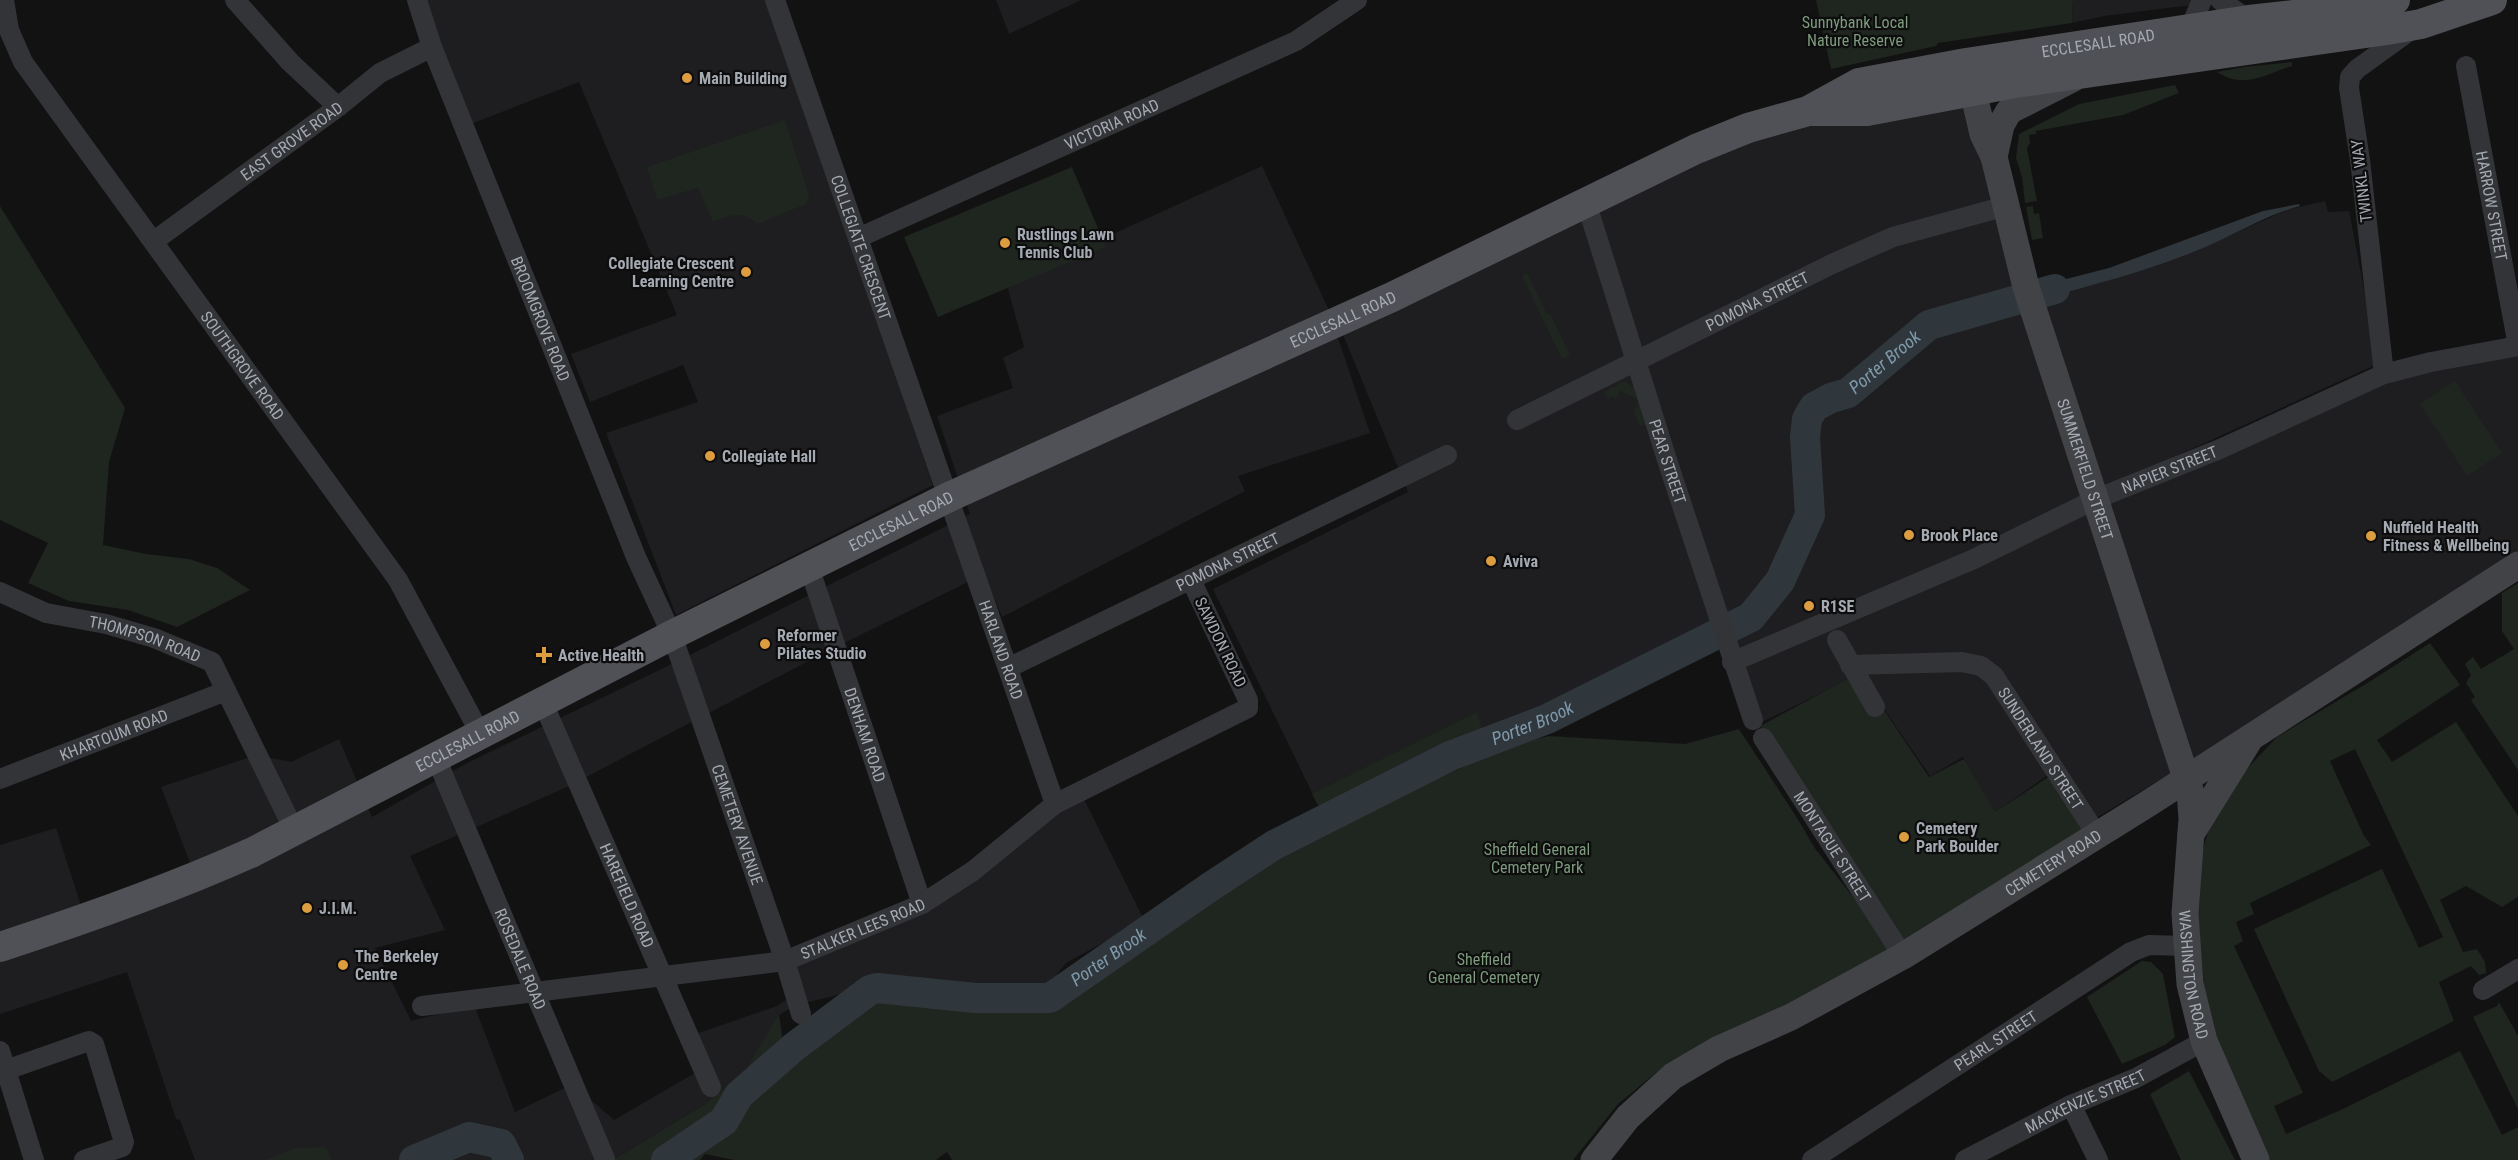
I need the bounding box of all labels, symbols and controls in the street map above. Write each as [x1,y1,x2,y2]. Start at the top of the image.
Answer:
park label: Sunnybank Local Nature Reserve [1802,13,1908,50]
street label: ECCLESALL ROAD [2040,25,2156,61]
place label: Main Building [699,69,787,88]
marker: Main Building [680,71,694,85]
street label: VICTORIA ROAD [1062,95,1162,154]
street label: EAST GROVE ROAD [237,98,346,185]
street label: TWINKL WAY [2347,138,2376,223]
street label: HARROW STREET [2472,149,2511,262]
street label: COLLEGIATE CRESCENT [827,172,895,323]
place label: Rustlings Lawn Tennis Club [1017,225,1114,262]
marker: Rustlings Lawn Tennis Club [998,236,1012,250]
street label: BROOMGROVE ROAD [507,254,574,384]
place label: Collegiate Crescent Learning Centre [608,254,734,291]
marker: Collegiate Crescent Learning Centre [739,265,753,279]
street label: POMONA STREET [1703,268,1812,335]
street label: ECCLESALL ROAD [1287,287,1399,352]
street label: SOUTHGROVE ROAD [197,308,288,424]
water label: Porter Brook [1844,325,1925,398]
street label: SUMMERFIELD STREET [2053,396,2117,542]
street label: PEAR STREET [1645,417,1690,506]
street label: NAPIER STREET [2119,442,2220,498]
place label: Collegiate Hall [722,447,816,466]
marker: Collegiate Hall [703,449,717,463]
street label: ECCLESALL ROAD [846,487,957,555]
place label: Nuffield Health Fitness & Wellbeing [2383,518,2509,555]
place label: Brook Place [1921,526,1998,545]
marker: Brook Place [1902,528,1916,542]
street label: POMONA STREET [1173,529,1283,595]
marker: Nuffield Health Fitness & Wellbeing [2364,529,2378,543]
place label: Aviva [1503,552,1538,571]
marker: Aviva [1484,554,1498,568]
street label: SAWDON ROAD [1191,594,1251,690]
place label: R1SE [1821,597,1855,616]
street label: HARLAND ROAD [975,598,1027,702]
marker: R1SE [1802,599,1816,613]
street label: THOMPSON ROAD [88,612,203,666]
place label: Reformer Pilates Studio [777,626,867,663]
marker: Reformer Pilates Studio [758,637,772,651]
marker: Active Health [535,646,553,664]
place label: Active Health [558,646,644,665]
street label: SUNDERLAND STREET [1994,684,2087,813]
street label: DENHAM ROAD [840,685,889,785]
water label: Porter Brook [1488,696,1578,749]
street label: KHARTOUM ROAD [57,706,171,765]
street label: ECCLESALL ROAD [413,707,523,776]
street label: CEMETERY AVENUE [708,762,767,887]
street label: MONTAGUE STREET [1790,788,1875,906]
place label: Cemetery Park Boulder [1916,819,1999,856]
street label: CEMETERY ROAD [2002,826,2105,900]
marker: Cemetery Park Boulder [1897,830,1911,844]
street label: HAREFIELD ROAD [596,840,658,951]
park label: Sheffield General Cemetery Park [1484,840,1590,877]
street label: STALKER LEES ROAD [798,895,928,964]
place label: J.I.M. [319,899,357,918]
marker: J.I.M. [300,901,314,915]
street label: ROSEDALE ROAD [490,906,550,1013]
street label: WASHINGTON ROAD [2175,909,2212,1041]
water label: Porter Brook [1067,923,1151,990]
place label: The Berkeley Centre [355,947,439,984]
park label: Sheffield General Cemetery [1428,950,1540,987]
marker: The Berkeley Centre [336,958,350,972]
street label: PEARL STREET [1951,1007,2041,1075]
street label: MACKENZIE STREET [2022,1066,2149,1137]

